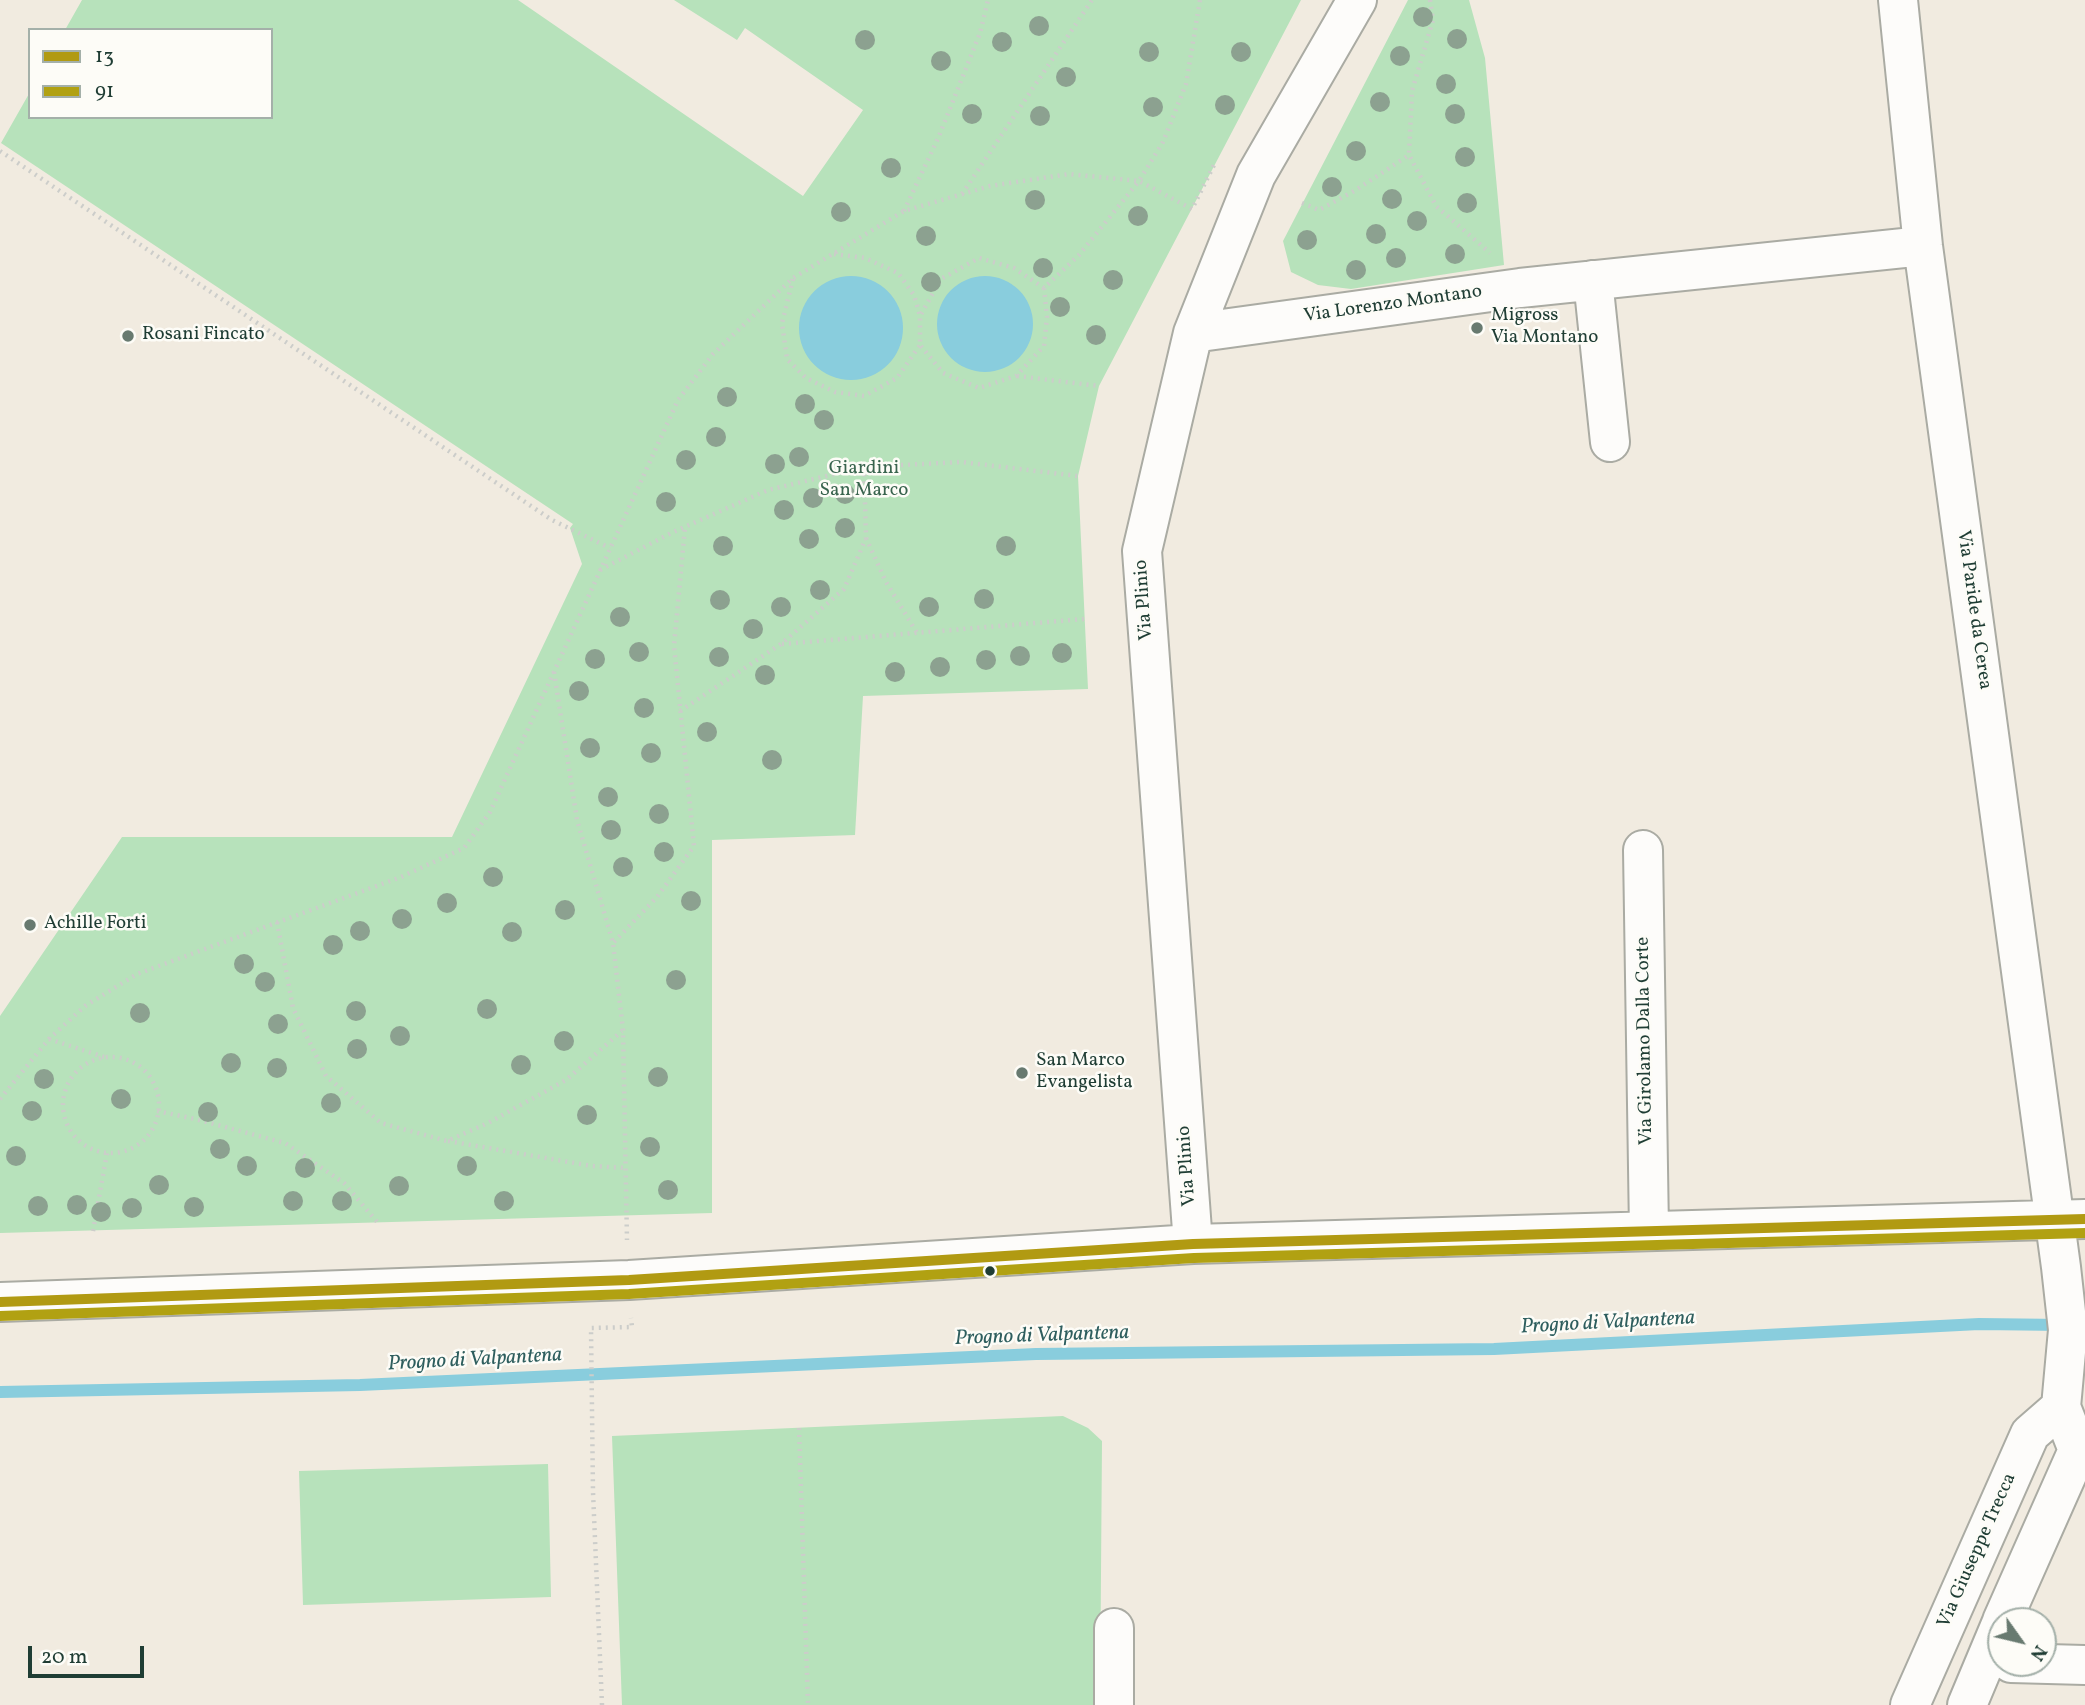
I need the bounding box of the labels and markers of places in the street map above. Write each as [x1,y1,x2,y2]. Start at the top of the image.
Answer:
place label: Migross Via Montano [1491,306,1598,350]
marker: Migross Via Montano [1469,320,1485,336]
place label: Rosani Fincato [142,325,265,347]
marker: Rosani Fincato [120,328,136,344]
place label: Achille Forti [44,914,146,936]
marker: Achille Forti [22,917,38,933]
place label: San Marco Evangelista [1036,1051,1133,1095]
marker: San Marco Evangelista [1014,1065,1030,1081]
unlabelled marker [983,1264,997,1278]

